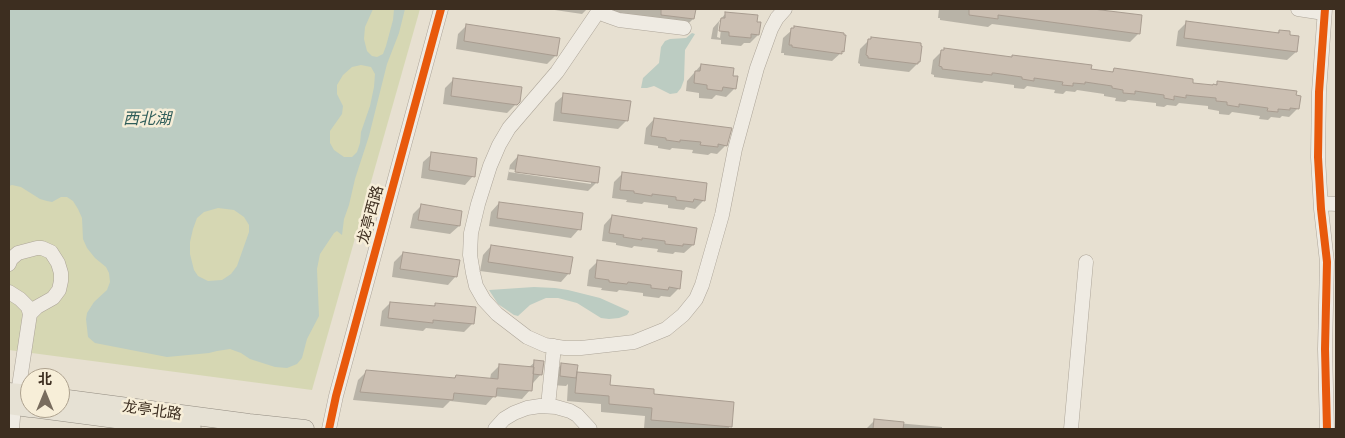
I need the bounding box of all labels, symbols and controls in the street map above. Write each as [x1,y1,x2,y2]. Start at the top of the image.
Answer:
water label: 西北湖 [123,109,171,129]
street label: 龙亭西路 [355,184,387,246]
north arrow [20,368,70,418]
text: 北 [38,370,52,388]
street label: 龙亭北路 [121,398,183,424]

